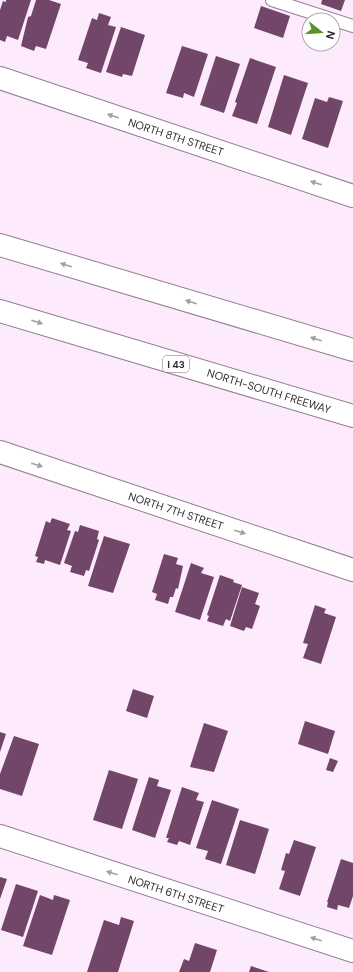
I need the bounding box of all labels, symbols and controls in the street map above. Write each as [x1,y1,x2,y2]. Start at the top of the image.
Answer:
north arrow [301,12,341,52]
text: N [323,29,338,41]
one-way arrow [107,113,119,119]
street label: NORTH 8TH STREET [126,115,226,159]
one-way arrow [310,180,322,186]
one-way arrow [60,262,72,268]
one-way arrow [185,299,197,305]
one-way arrow [32,319,44,325]
one-way arrow [309,336,321,342]
road number: I 43 [163,356,189,372]
street label: NORTH-SOUTH FREEWAY [205,366,333,417]
one-way arrow [31,462,43,468]
street label: NORTH 7TH STREET [127,489,225,533]
one-way arrow [234,529,246,535]
one-way arrow [106,870,118,876]
street label: NORTH 6TH STREET [126,872,226,916]
one-way arrow [310,936,322,942]

